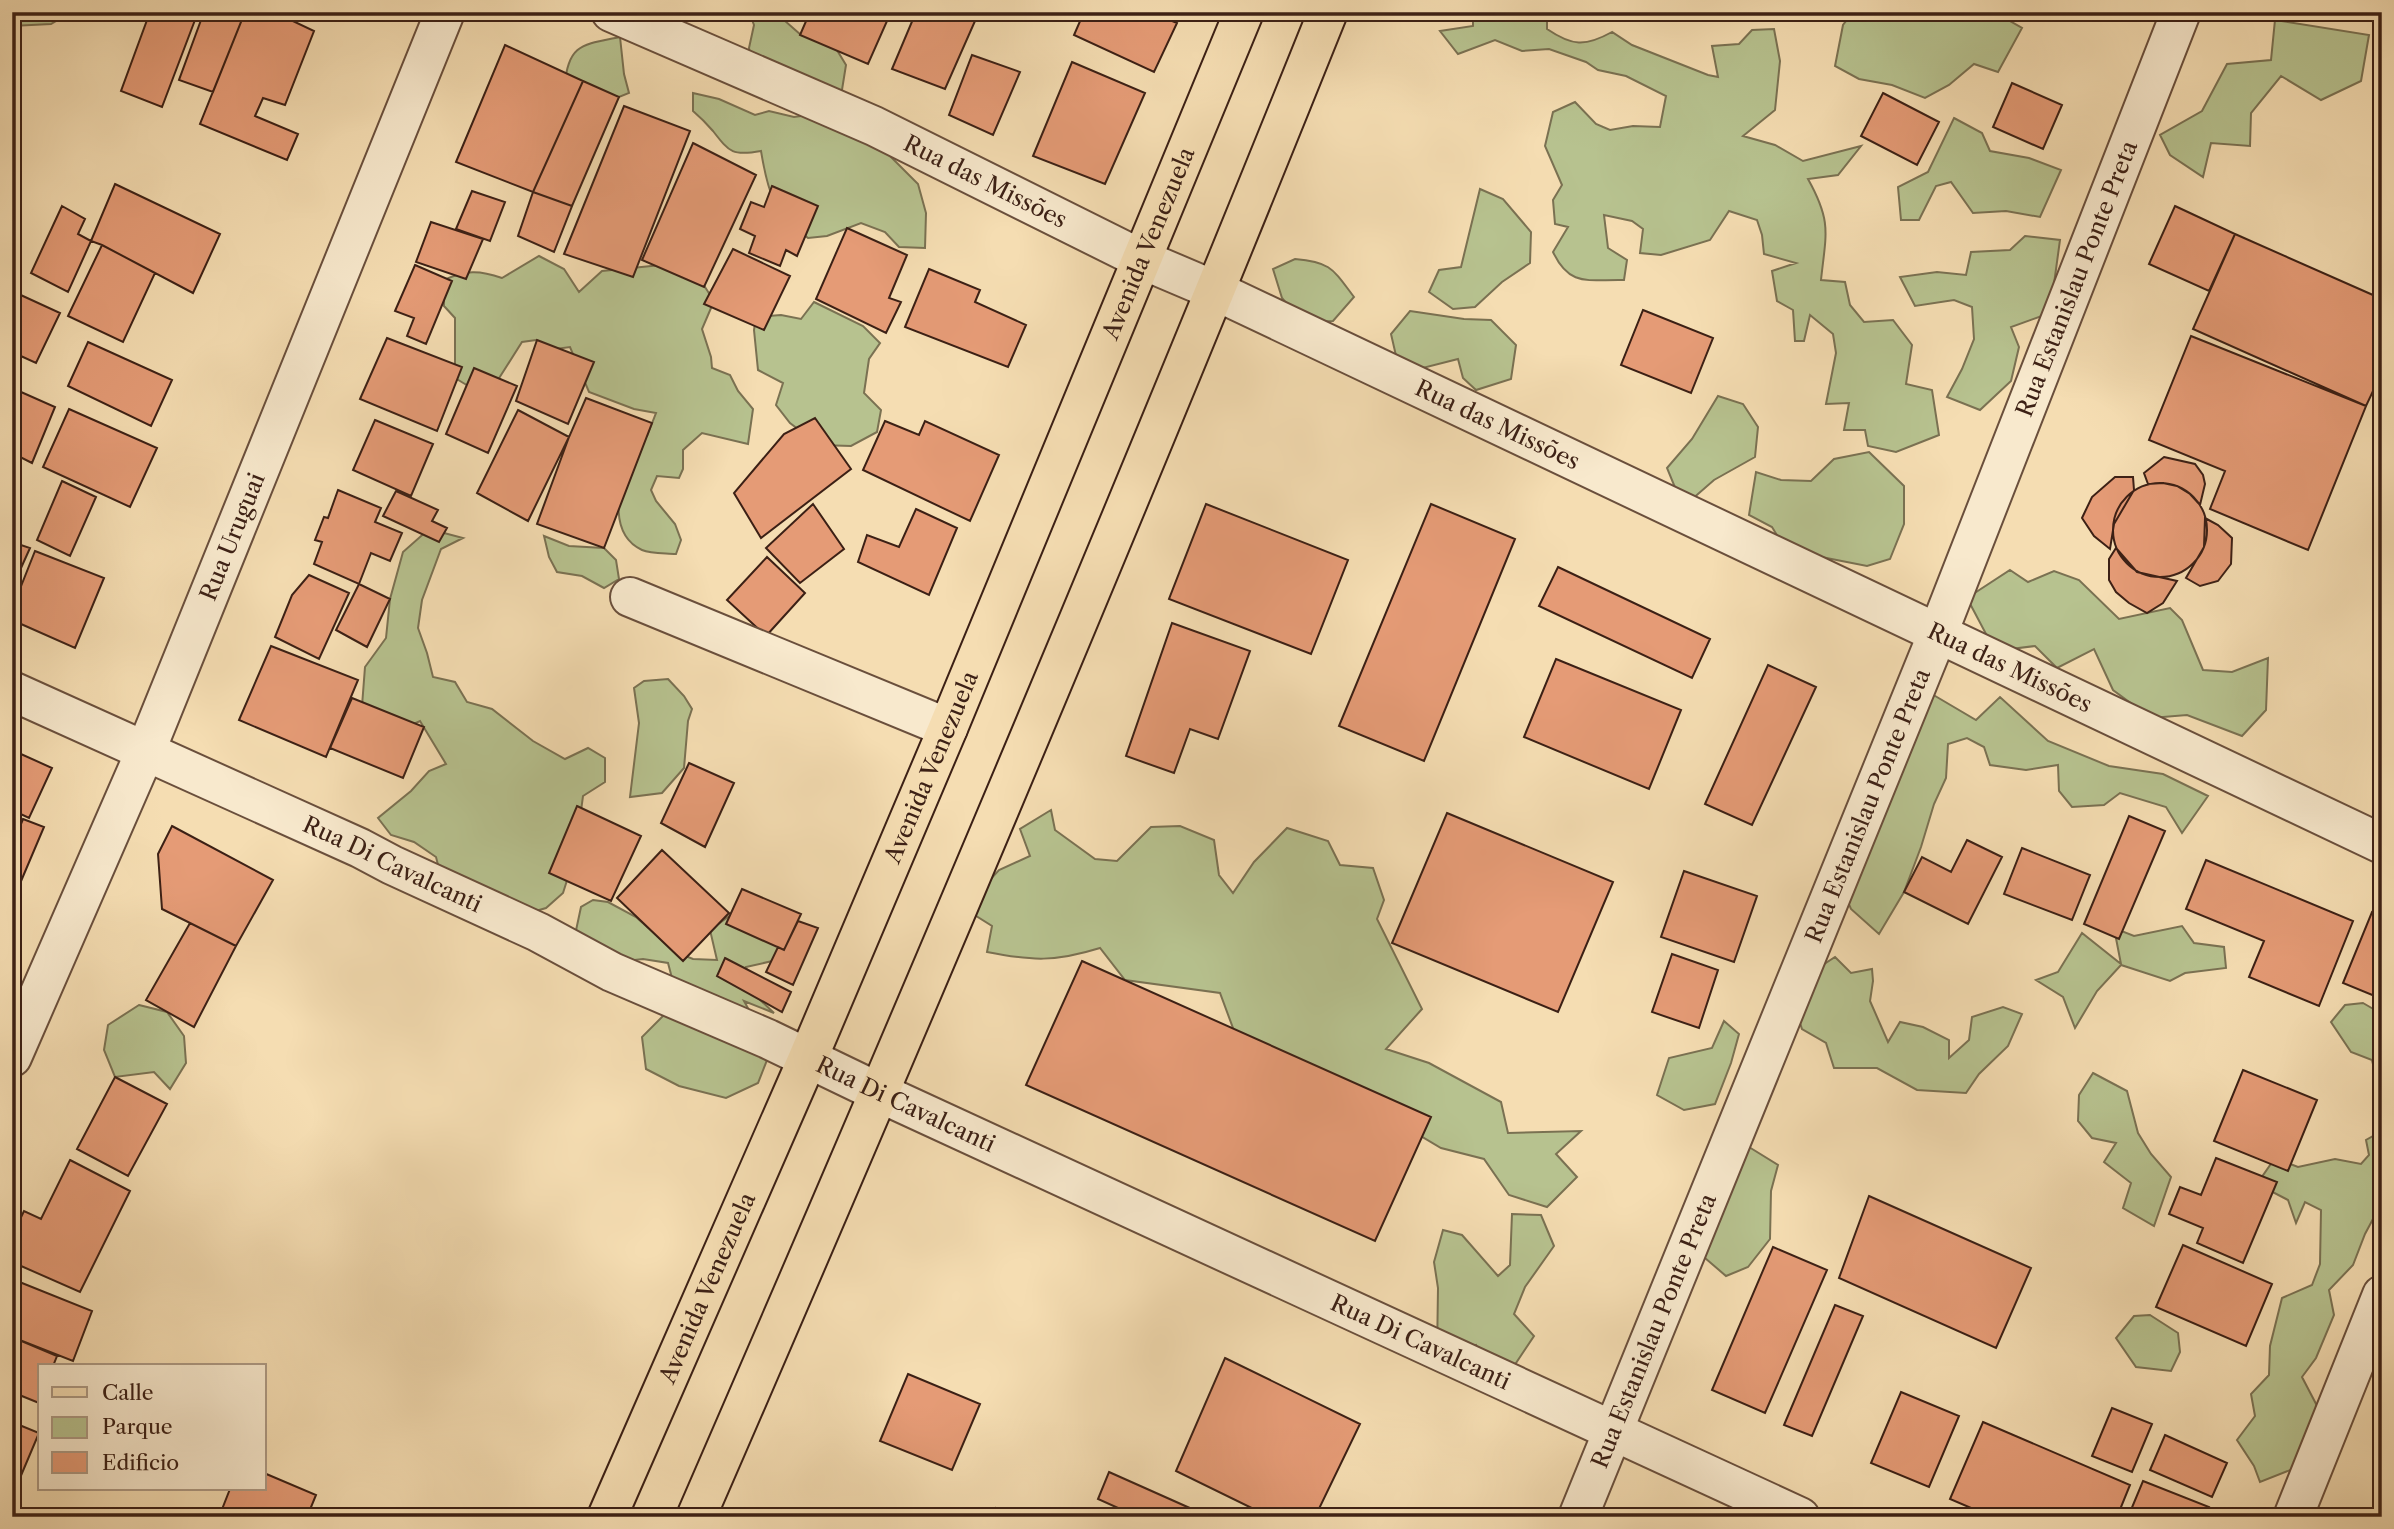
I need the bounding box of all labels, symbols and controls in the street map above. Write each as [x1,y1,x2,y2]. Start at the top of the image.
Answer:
street label: Rua das Missões [899,129,1072,234]
street label: Rua Estanislau Ponte Preta [2010,136,2144,421]
street label: Avenida Venezuela [1096,142,1201,345]
street label: Rua das Missões [1411,374,1584,475]
street label: Rua Uruguai [194,469,271,605]
street label: Rua das Missões [1923,617,2096,718]
street label: Rua Estanislau Ponte Preta [1799,664,1936,947]
street label: Avenida Venezuela [878,666,984,868]
street label: Rua Di Cavalcanti [299,810,486,918]
street label: Rua Di Cavalcanti [812,1050,1000,1158]
street label: Avenida Venezuela [653,1187,762,1389]
street label: Rua Estanislau Ponte Preta [1585,1189,1723,1472]
street label: Rua Di Cavalcanti [1326,1289,1515,1396]
legend [38,1364,266,1490]
text: Calle [102,1380,154,1405]
text: Parque [102,1414,173,1439]
text: Edificio [102,1450,179,1475]

